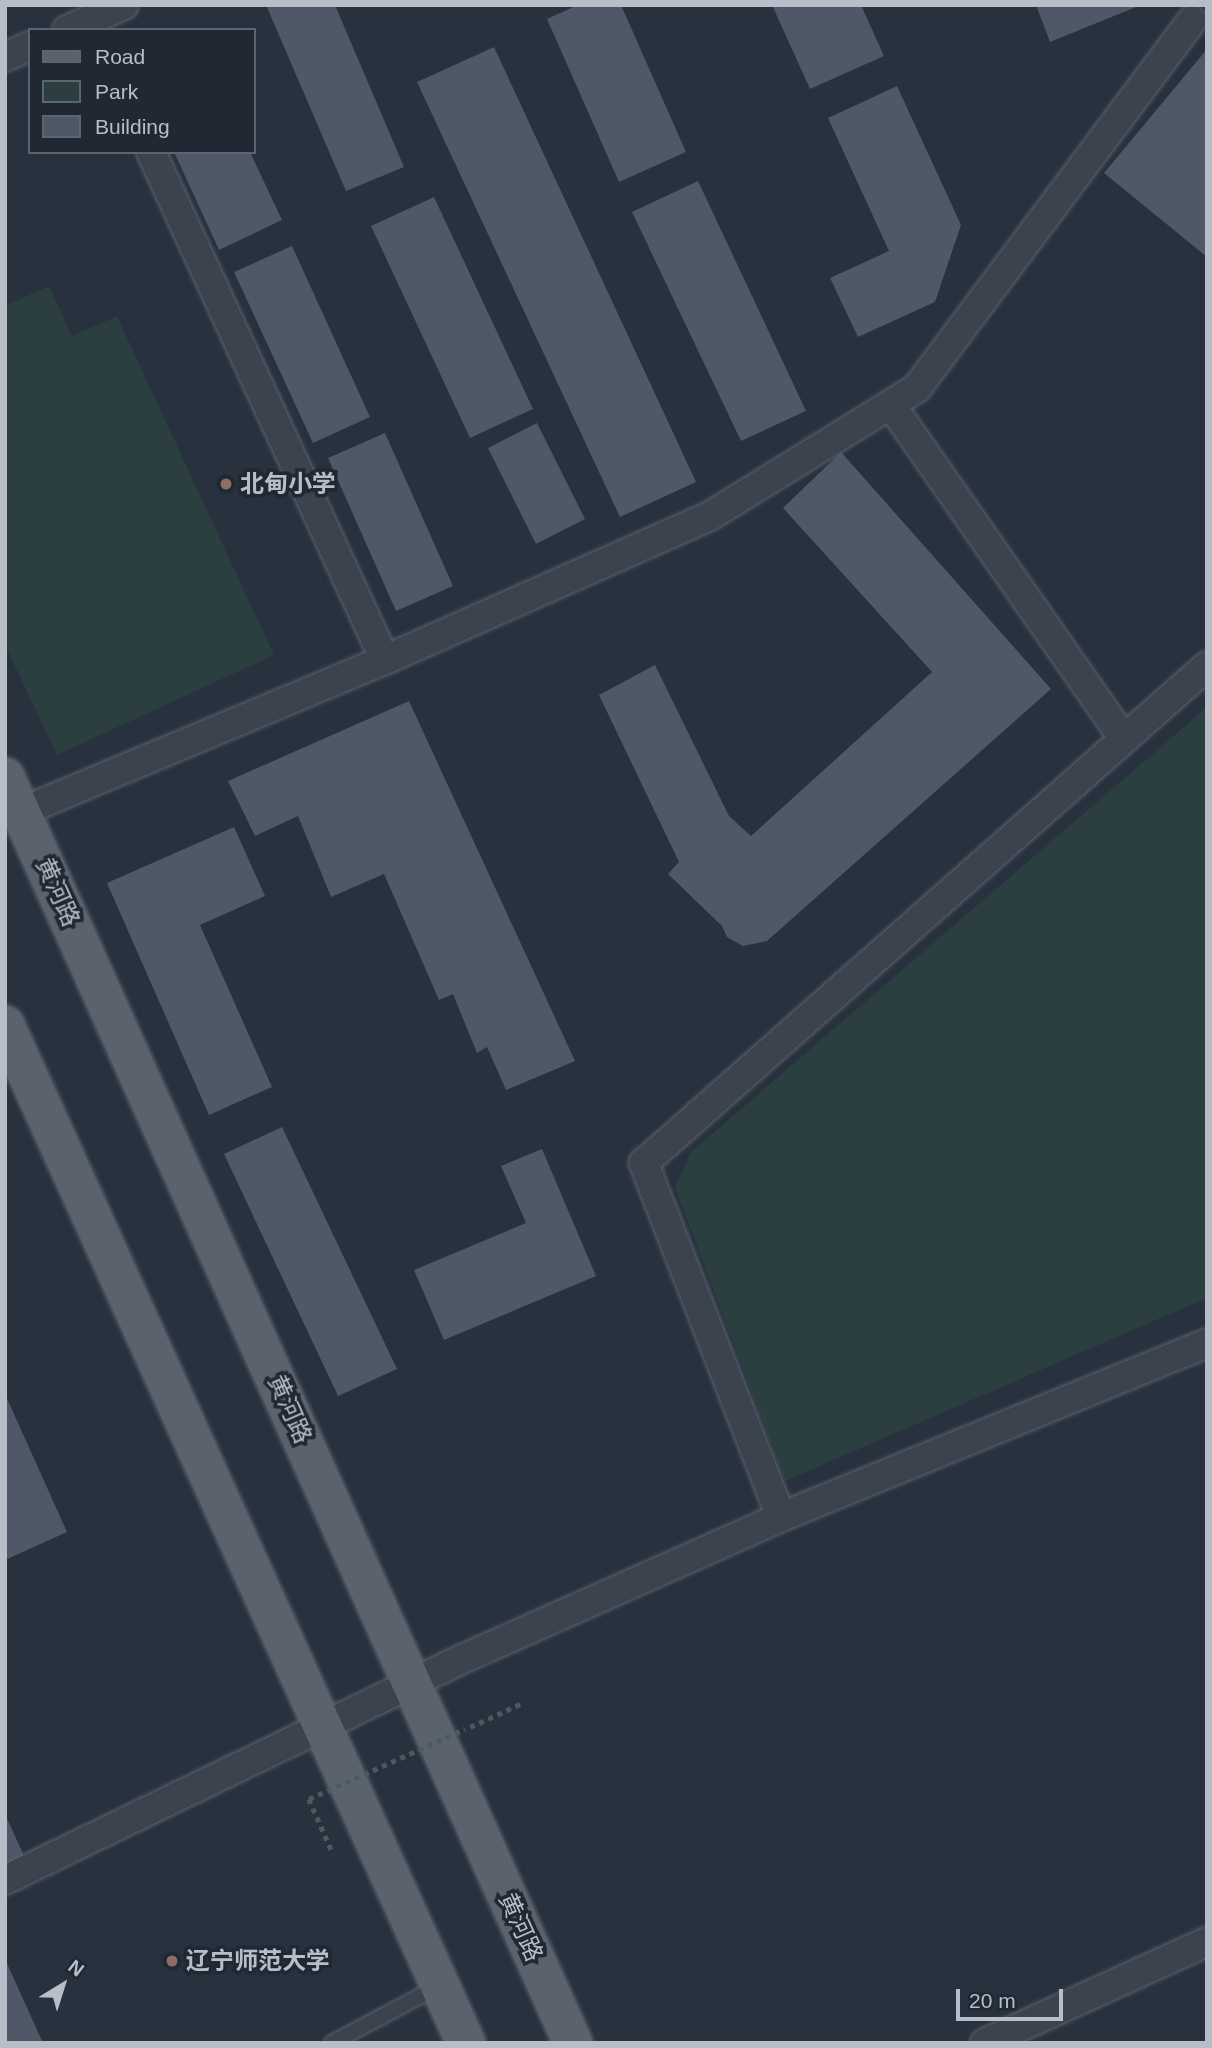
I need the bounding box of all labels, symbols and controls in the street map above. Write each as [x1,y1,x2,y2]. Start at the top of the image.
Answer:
legend [28,28,256,154]
text: Road [95,45,145,68]
text: Park [95,80,138,103]
text: Building [95,115,170,138]
place label: 北甸小学 [240,470,336,498]
marker: 北甸小学 [218,476,234,492]
street label: 黄河路 [30,853,86,931]
street label: 黄河路 [262,1370,318,1448]
street label: 黄河路 [493,1888,549,1966]
place label: 辽宁师范大学 [186,1947,330,1975]
north arrow [28,1950,98,2020]
marker: 辽宁师范大学 [164,1953,180,1969]
text: N [64,1956,88,1981]
scale bar [960,1974,1067,2018]
text: 20 m [969,1989,1016,2012]

